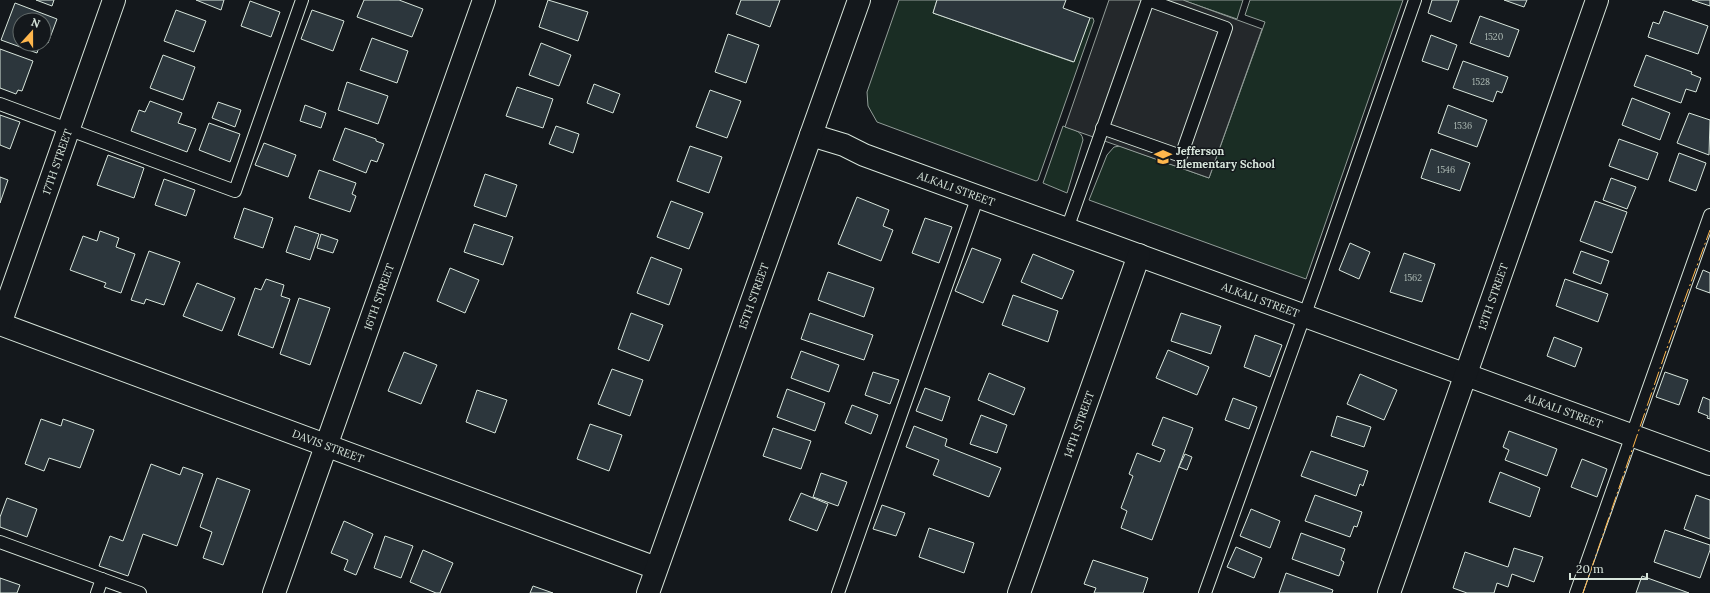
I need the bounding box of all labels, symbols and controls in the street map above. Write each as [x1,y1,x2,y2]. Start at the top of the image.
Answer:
north arrow [12,12,52,52]
text: N [29,15,43,31]
house number: 1520 [1485,31,1504,42]
house number: 1528 [1472,76,1490,87]
house number: 1536 [1454,120,1472,131]
street label: 17TH STREET [39,127,75,196]
place label: Jefferson Elementary School [1176,144,1275,171]
school or university icon: Jefferson Elementary School [1153,147,1173,167]
house number: 1546 [1437,164,1455,175]
street label: ALKALI STREET [915,168,997,209]
street label: 15TH STREET [735,261,772,331]
street label: 16TH STREET [361,262,397,332]
street label: 13TH STREET [1475,262,1511,332]
house number: 1562 [1404,272,1422,283]
street label: ALKALI STREET [1219,279,1301,320]
street label: 14TH STREET [1061,389,1097,459]
street label: ALKALI STREET [1522,390,1605,431]
street label: DAVIS STREET [290,426,366,466]
scale bar [1570,555,1647,581]
text: 20 m [1576,561,1604,576]

